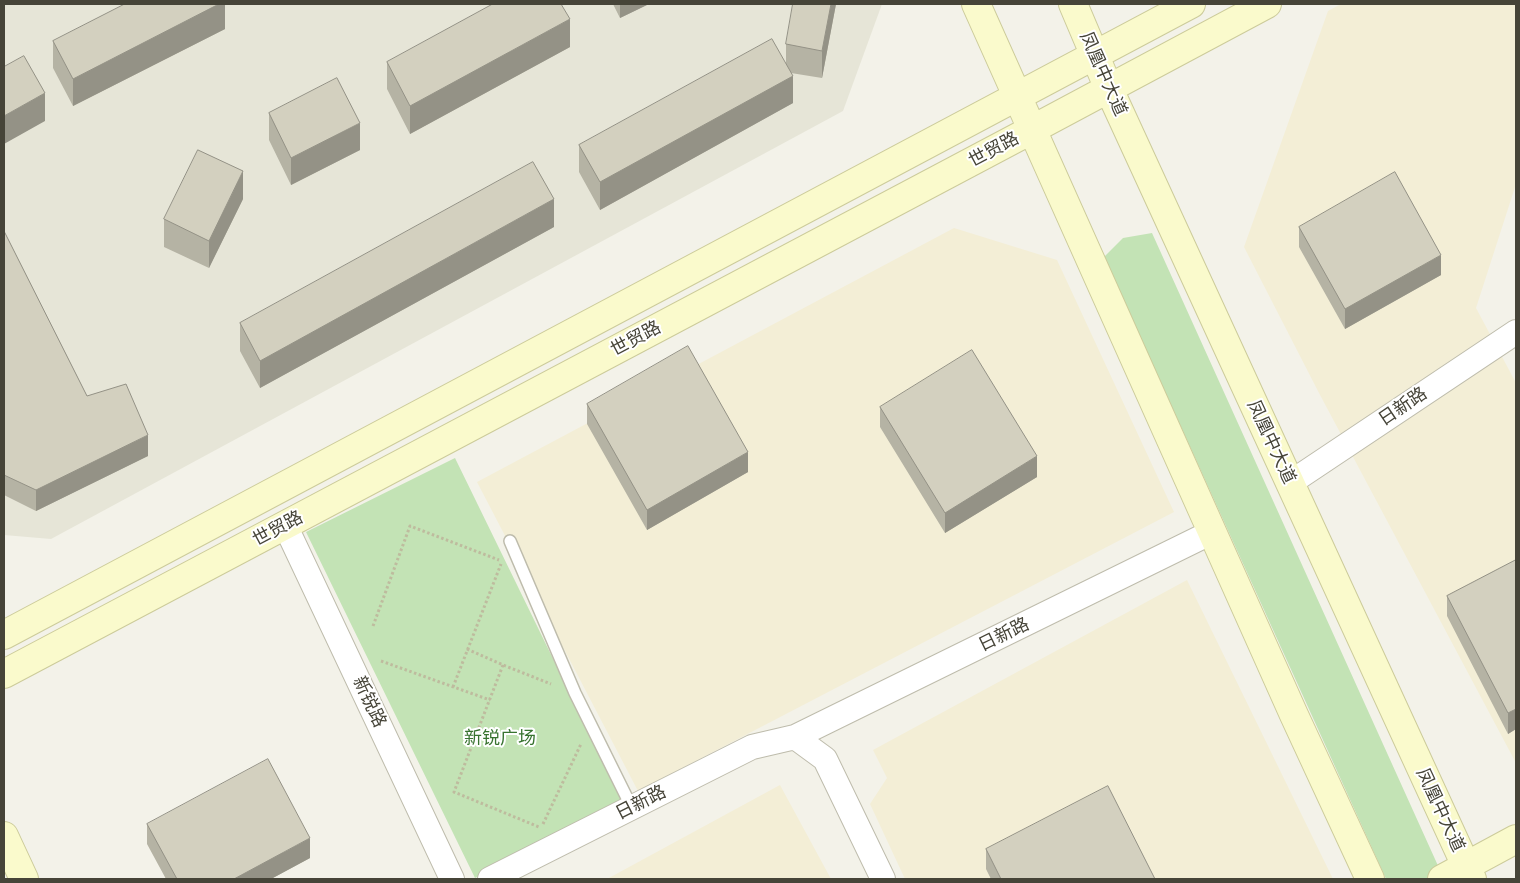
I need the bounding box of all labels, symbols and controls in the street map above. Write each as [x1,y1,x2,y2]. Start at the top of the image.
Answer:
street label: 凤凰中大道 [1075,28,1131,120]
street label: 世贸路 [965,128,1023,172]
street label: 世贸路 [607,317,665,361]
street label: 日新路 [1375,383,1431,431]
street label: 凤凰中大道 [1242,397,1300,487]
street label: 世贸路 [249,507,307,551]
street label: 日新路 [975,613,1033,657]
street label: 新锐路 [348,673,390,731]
park label: 新锐广场 [464,728,536,750]
street label: 凤凰中大道 [1411,765,1469,855]
street label: 日新路 [612,781,670,825]

